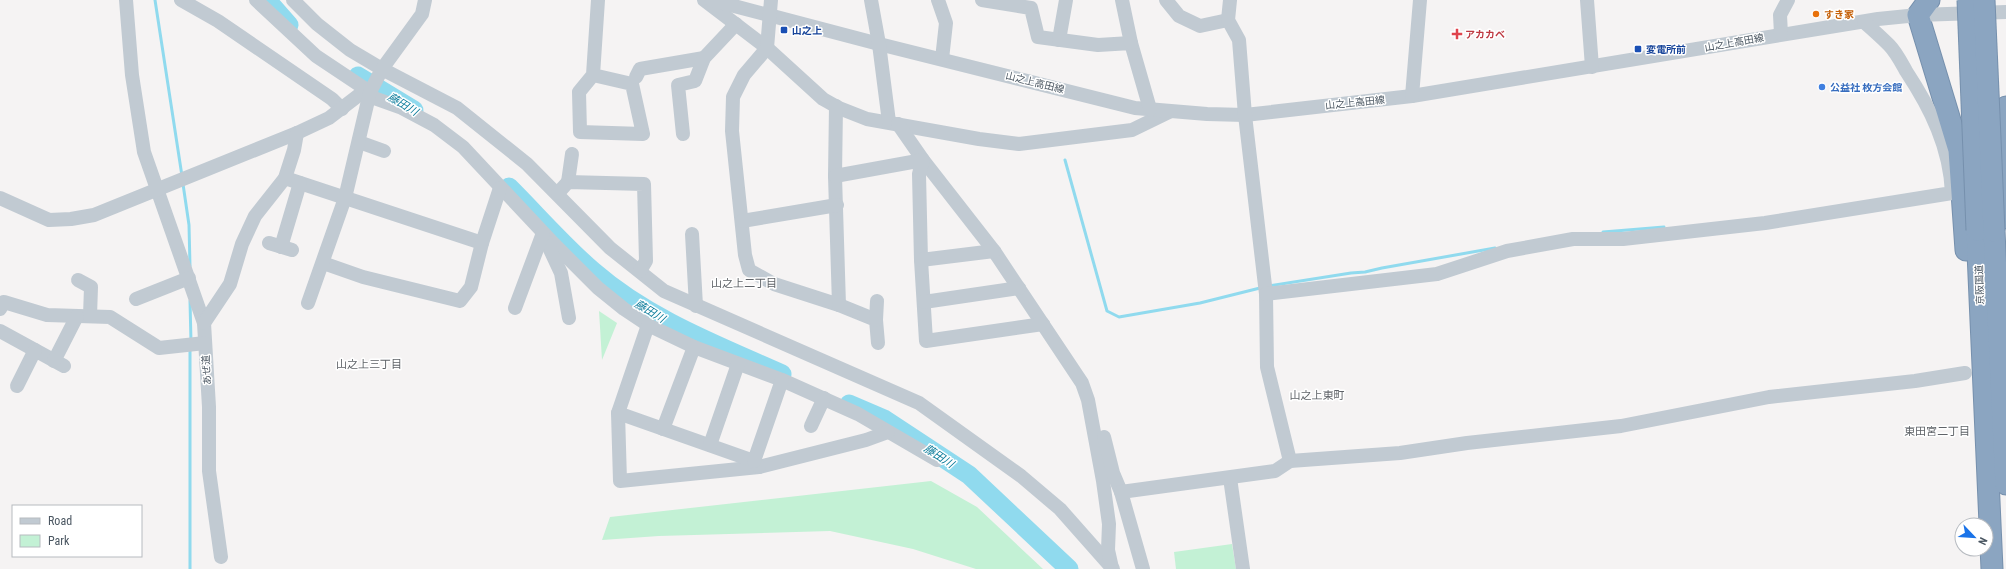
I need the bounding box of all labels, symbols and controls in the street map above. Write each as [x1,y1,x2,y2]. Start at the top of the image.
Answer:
marker: すき家 [1811,9,1821,19]
place label: すき家 [1824,9,1854,20]
marker: 山之上 [779,25,789,35]
place label: 山之上 [792,25,822,36]
marker: アカカベ [1452,29,1462,39]
place label: アカカベ [1465,29,1505,40]
street label: 山之上高田線 [1704,32,1765,53]
marker: 変電所前 [1633,44,1643,54]
place label: 変電所前 [1646,44,1686,55]
street label: 山之上高田線 [1004,70,1065,95]
marker: 公益社 枚方会館 [1817,82,1827,92]
place label: 公益社 枚方会館 [1830,82,1902,93]
water label: 藤田川 [385,90,421,119]
street label: 山之上高田線 [1325,94,1385,111]
street label: 京阪国道 [1973,265,1986,305]
district label: 山之上二丁目 [711,277,777,290]
water label: 藤田川 [632,297,668,326]
street label: あぜ道 [200,355,213,385]
district label: 山之上三丁目 [336,358,402,371]
district label: 山之上東町 [1290,389,1345,402]
district label: 東田宮二丁目 [1904,425,1970,438]
water label: 藤田川 [921,442,957,471]
legend [12,505,142,557]
text: Road [48,514,72,528]
north arrow [1954,517,1994,557]
text: Park [48,534,70,548]
text: N [1975,535,1990,547]

